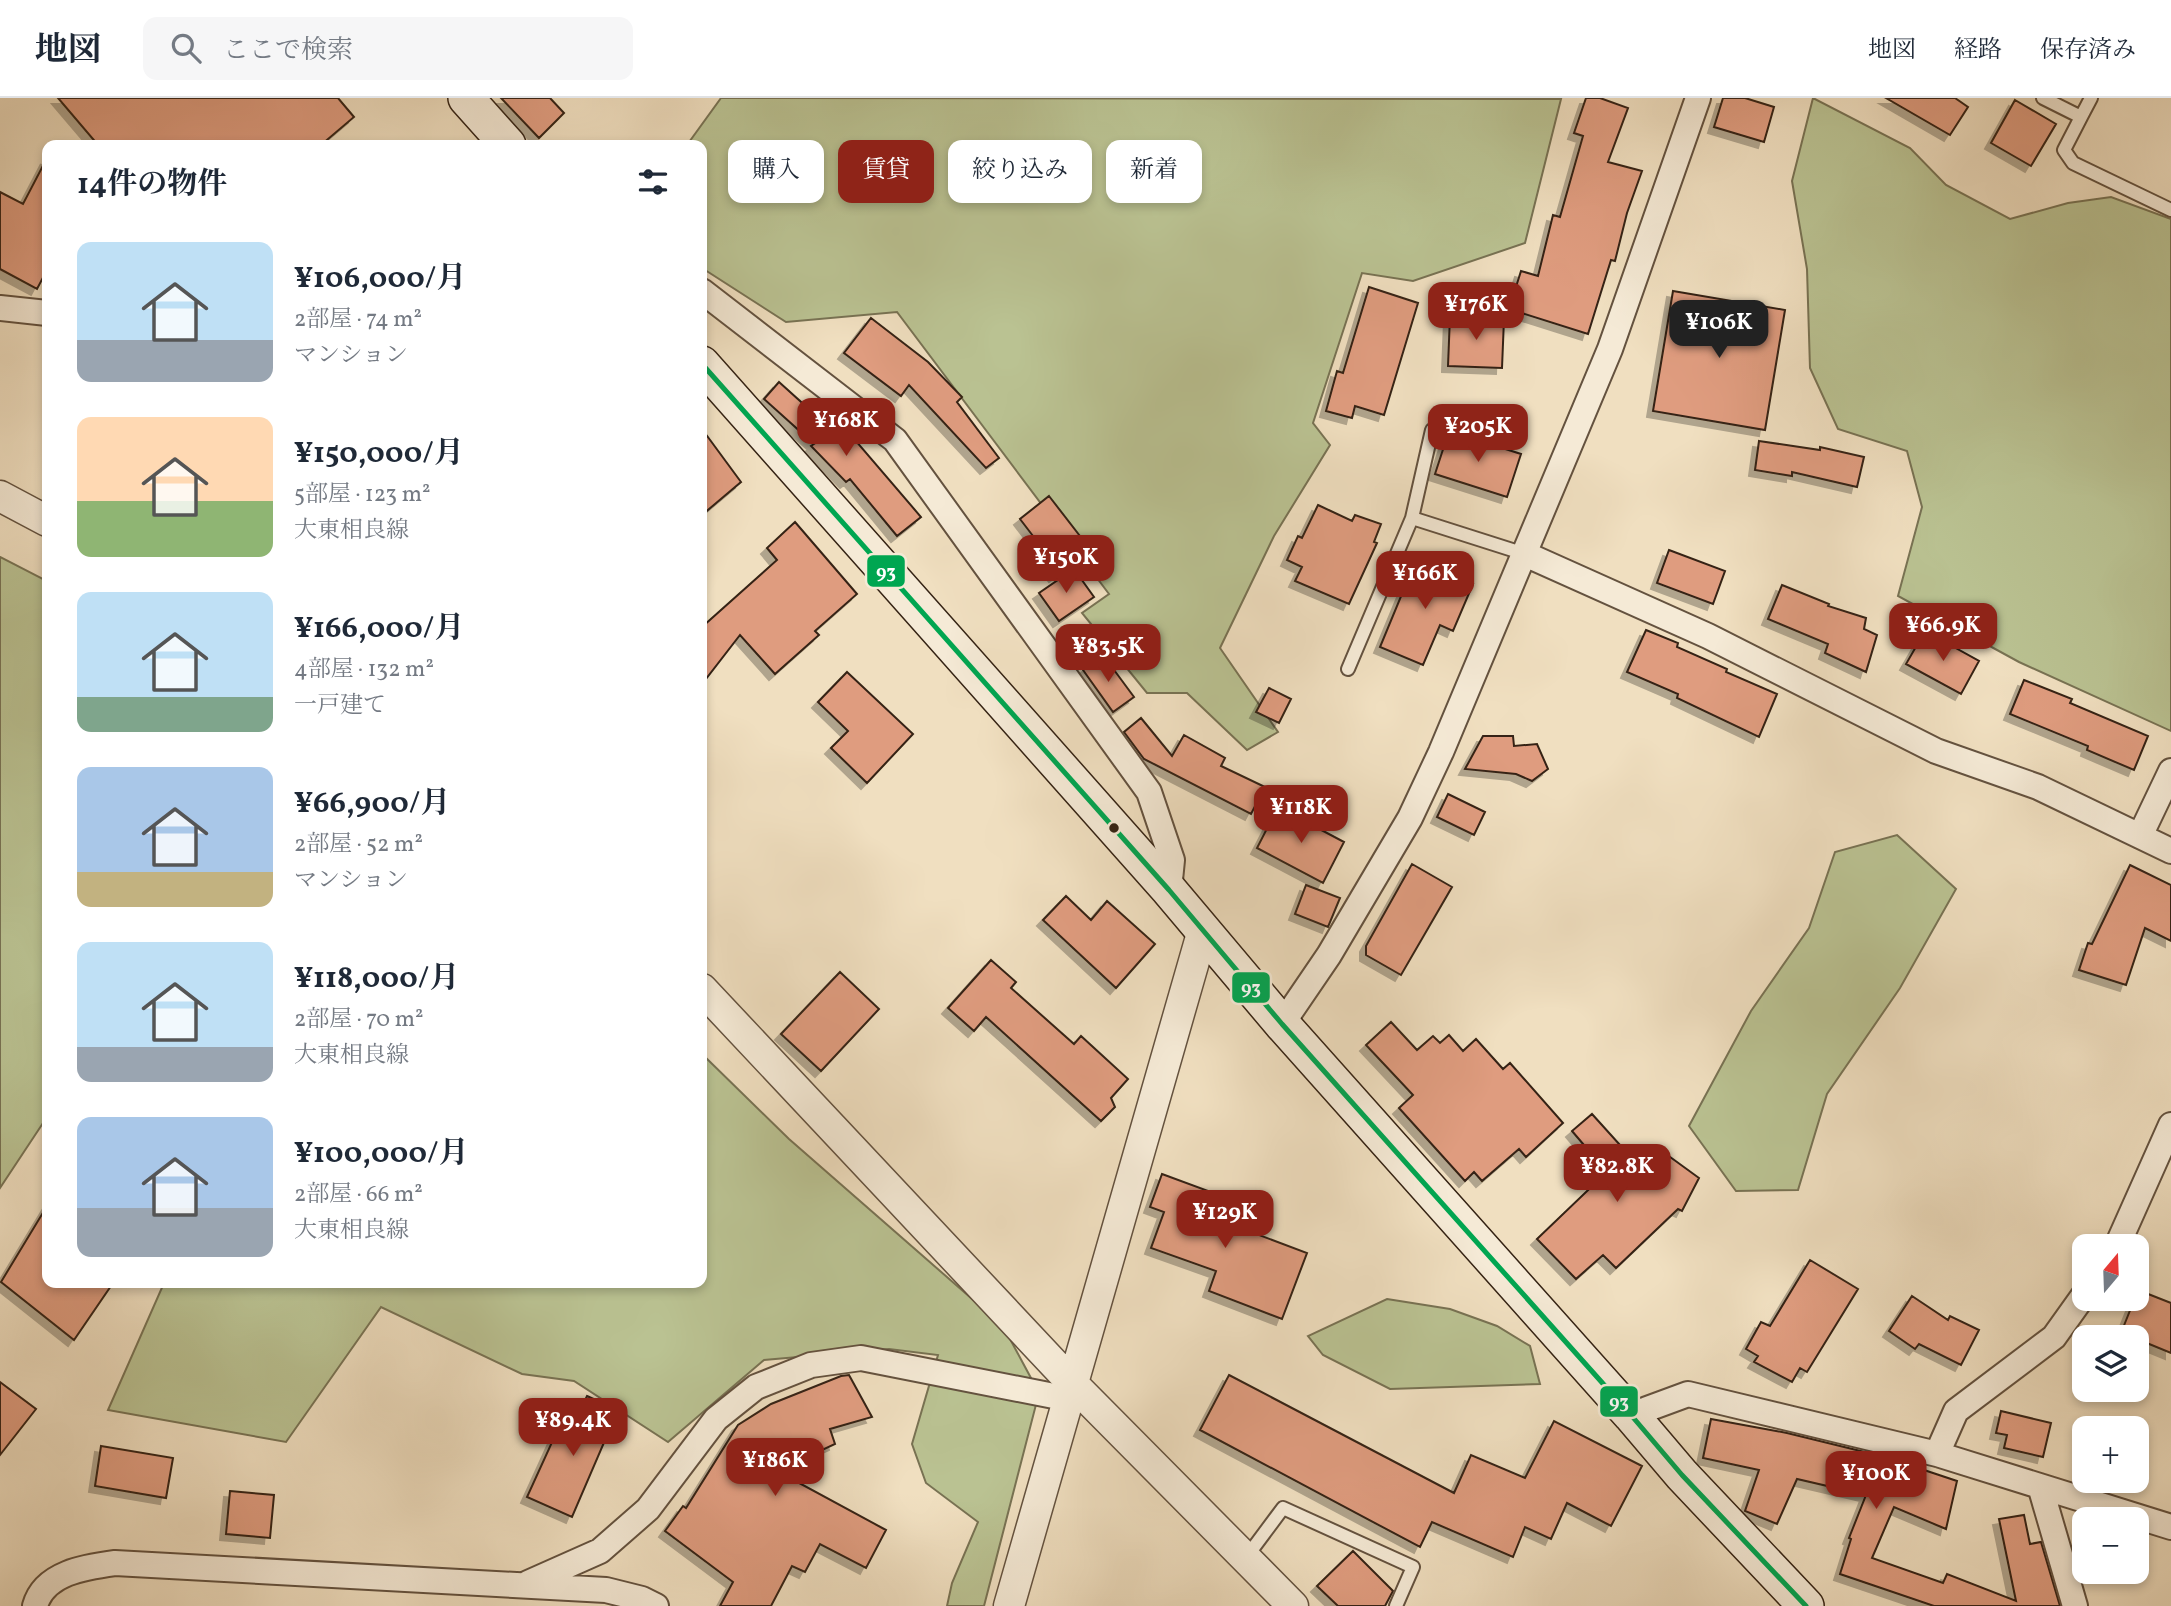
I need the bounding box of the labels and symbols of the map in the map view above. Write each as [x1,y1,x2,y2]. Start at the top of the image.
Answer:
pin: ¥176K [1427,282,1525,342]
pin: ¥106K [1670,300,1768,360]
pin: ¥168K [797,398,895,458]
pin: ¥205K [1429,404,1527,464]
pin: ¥150K [1017,536,1115,595]
pin: ¥166K [1376,552,1474,611]
line badge: 93 [866,554,906,588]
text: 93 [876,560,896,586]
pin: ¥66.9K [1886,603,2000,663]
pin: ¥83.5K [1051,624,1165,684]
pin: ¥118K [1252,786,1350,845]
unlabelled marker [1107,821,1121,835]
line badge: 93 [1231,971,1271,1004]
text: 93 [1241,976,1261,1002]
pin: ¥82.8K [1560,1144,1674,1204]
pin: ¥129K [1176,1190,1274,1250]
north arrow [2072,1234,2149,1311]
line badge: 93 [1599,1385,1639,1418]
text: 93 [1609,1390,1629,1416]
pin: ¥89.4K [516,1398,630,1458]
pin: ¥186K [726,1438,824,1498]
pin: ¥100K [1827,1452,1925,1511]

